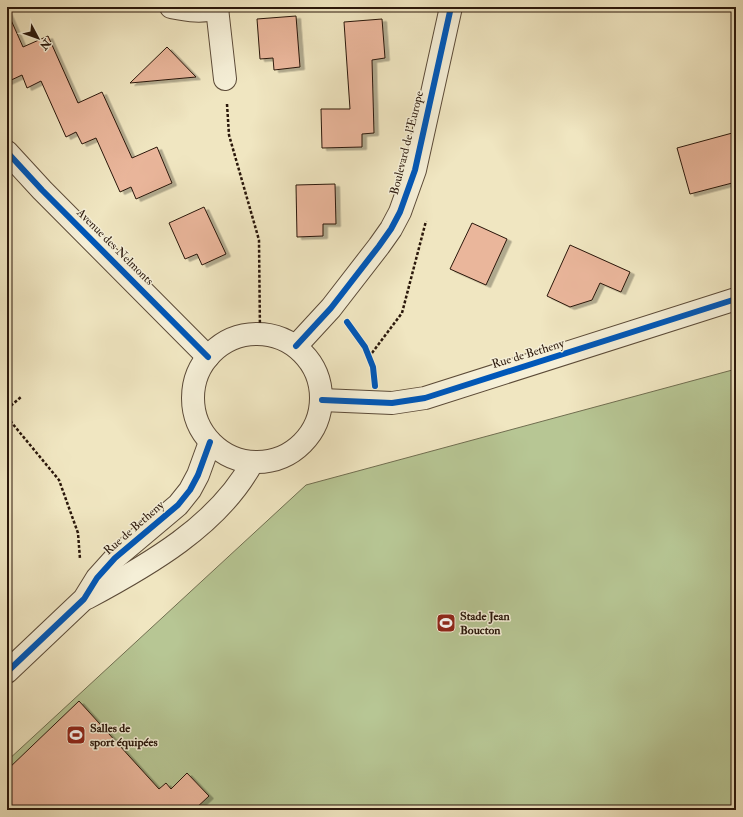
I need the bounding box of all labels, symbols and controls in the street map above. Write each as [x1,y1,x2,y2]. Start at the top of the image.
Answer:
north arrow [18,18,58,58]
text: N [36,35,54,53]
street label: Boulevard de l'Europe [387,90,427,196]
street label: Avenue des Nelmonts [73,205,157,289]
street label: Rue de Betheny [490,336,567,372]
street label: Rue de Betheny [101,497,168,558]
place label: Stade Jean Boucton [460,609,511,638]
sports icon: Stade Jean Boucton [435,612,457,634]
place label: Salles de sport équipées [90,721,158,750]
sports icon: Salles de sport équipées [65,724,87,746]

